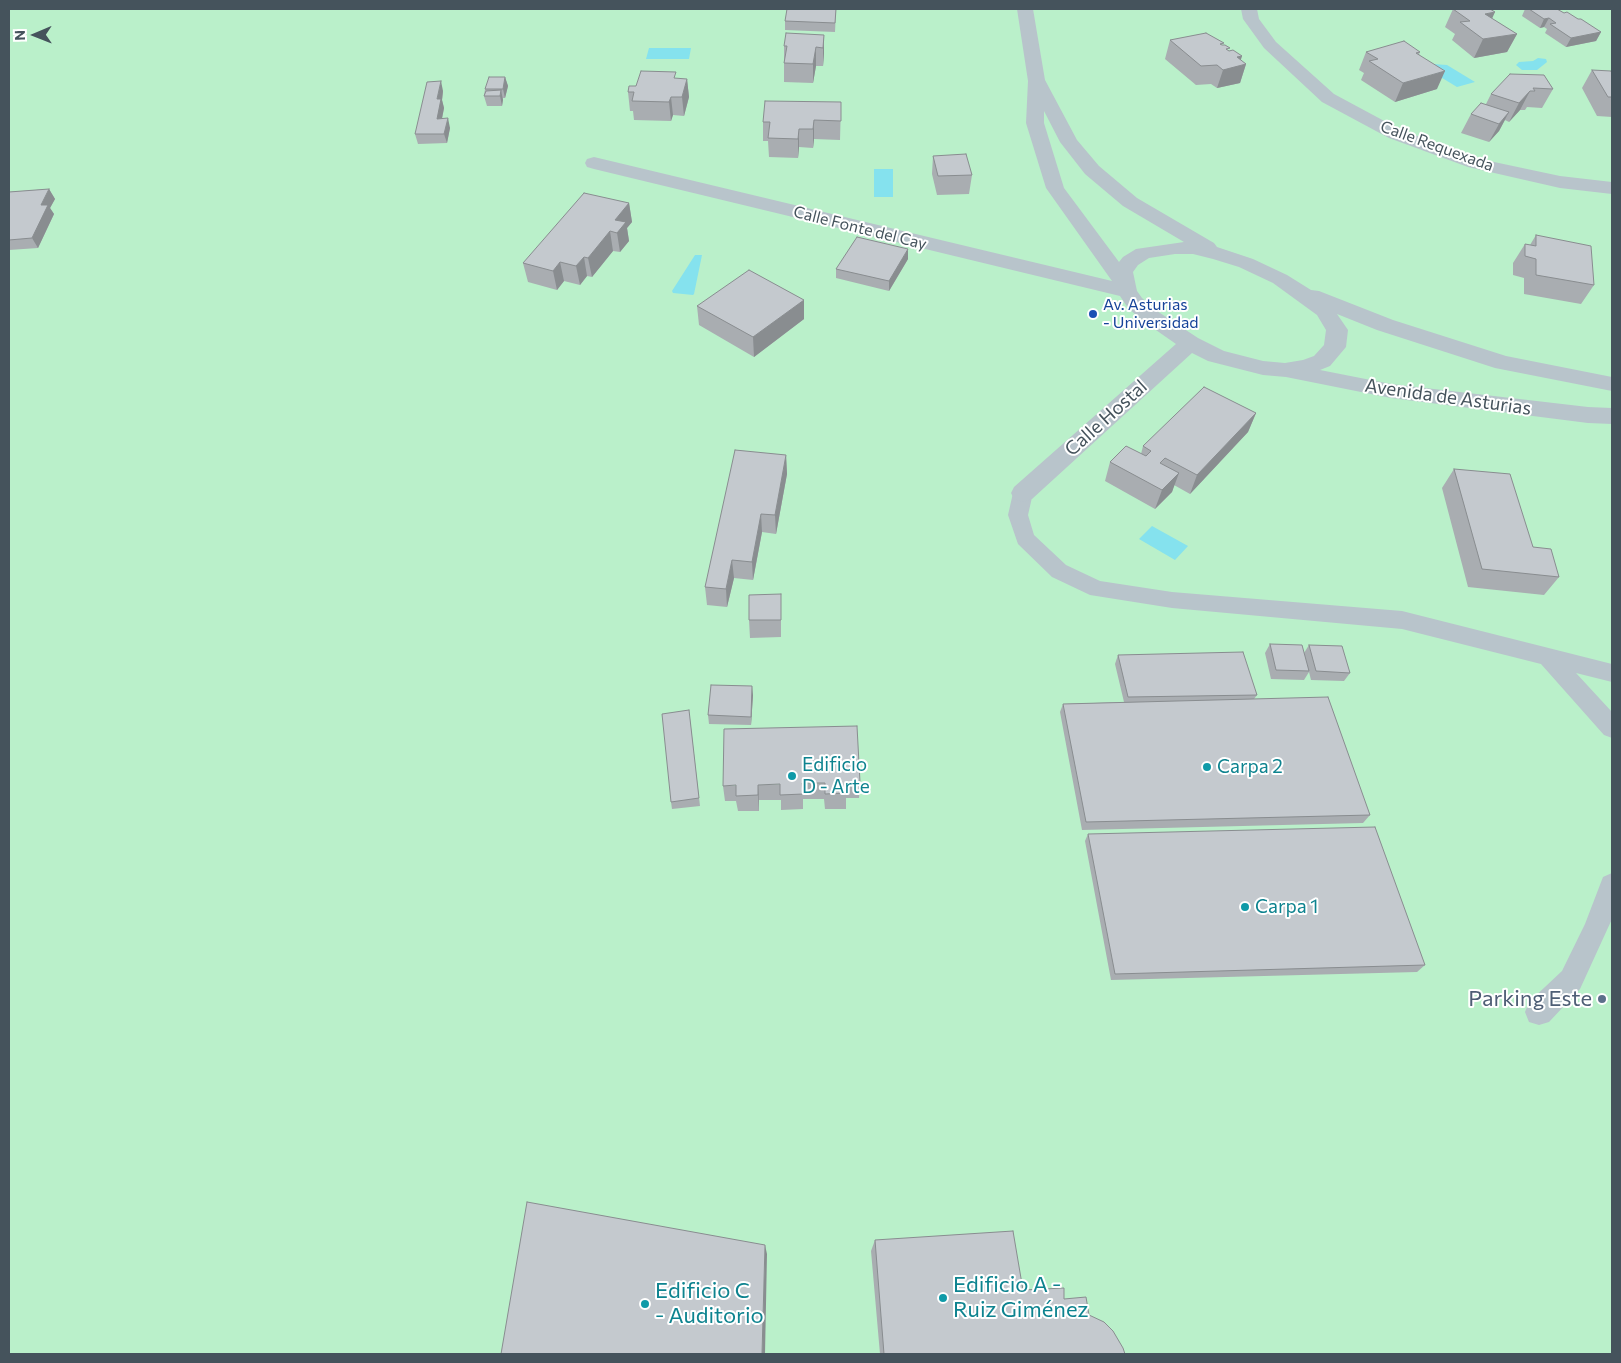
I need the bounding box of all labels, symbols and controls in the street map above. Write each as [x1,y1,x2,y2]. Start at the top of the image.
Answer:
north arrow [10,10,60,60]
text: N [11,30,28,41]
street label: Calle Requexada [1378,117,1496,175]
street label: Calle Fonte del Cay [791,202,929,254]
place label: Av. Asturias - Universidad [1103,295,1199,333]
marker: Av. Asturias - Universidad [1087,308,1099,320]
street label: Avenida de Asturias [1363,374,1533,420]
street label: Calle Hostal [1060,375,1152,461]
place label: Edificio D - Arte [802,754,870,798]
place label: Carpa 2 [1217,756,1283,778]
marker: Carpa 2 [1201,761,1213,773]
marker: Edificio D - Arte [786,770,798,782]
place label: Carpa 1 [1255,896,1318,918]
marker: Carpa 1 [1239,901,1251,913]
place label: Parking Este [1468,986,1592,1012]
marker: Parking Este [1596,993,1608,1005]
place label: Edificio A - Ruiz Giménez [953,1272,1088,1324]
place label: Edificio C - Auditorio [655,1278,764,1330]
marker: Edificio A - Ruiz Giménez [937,1292,949,1304]
marker: Edificio C - Auditorio [639,1298,651,1310]

